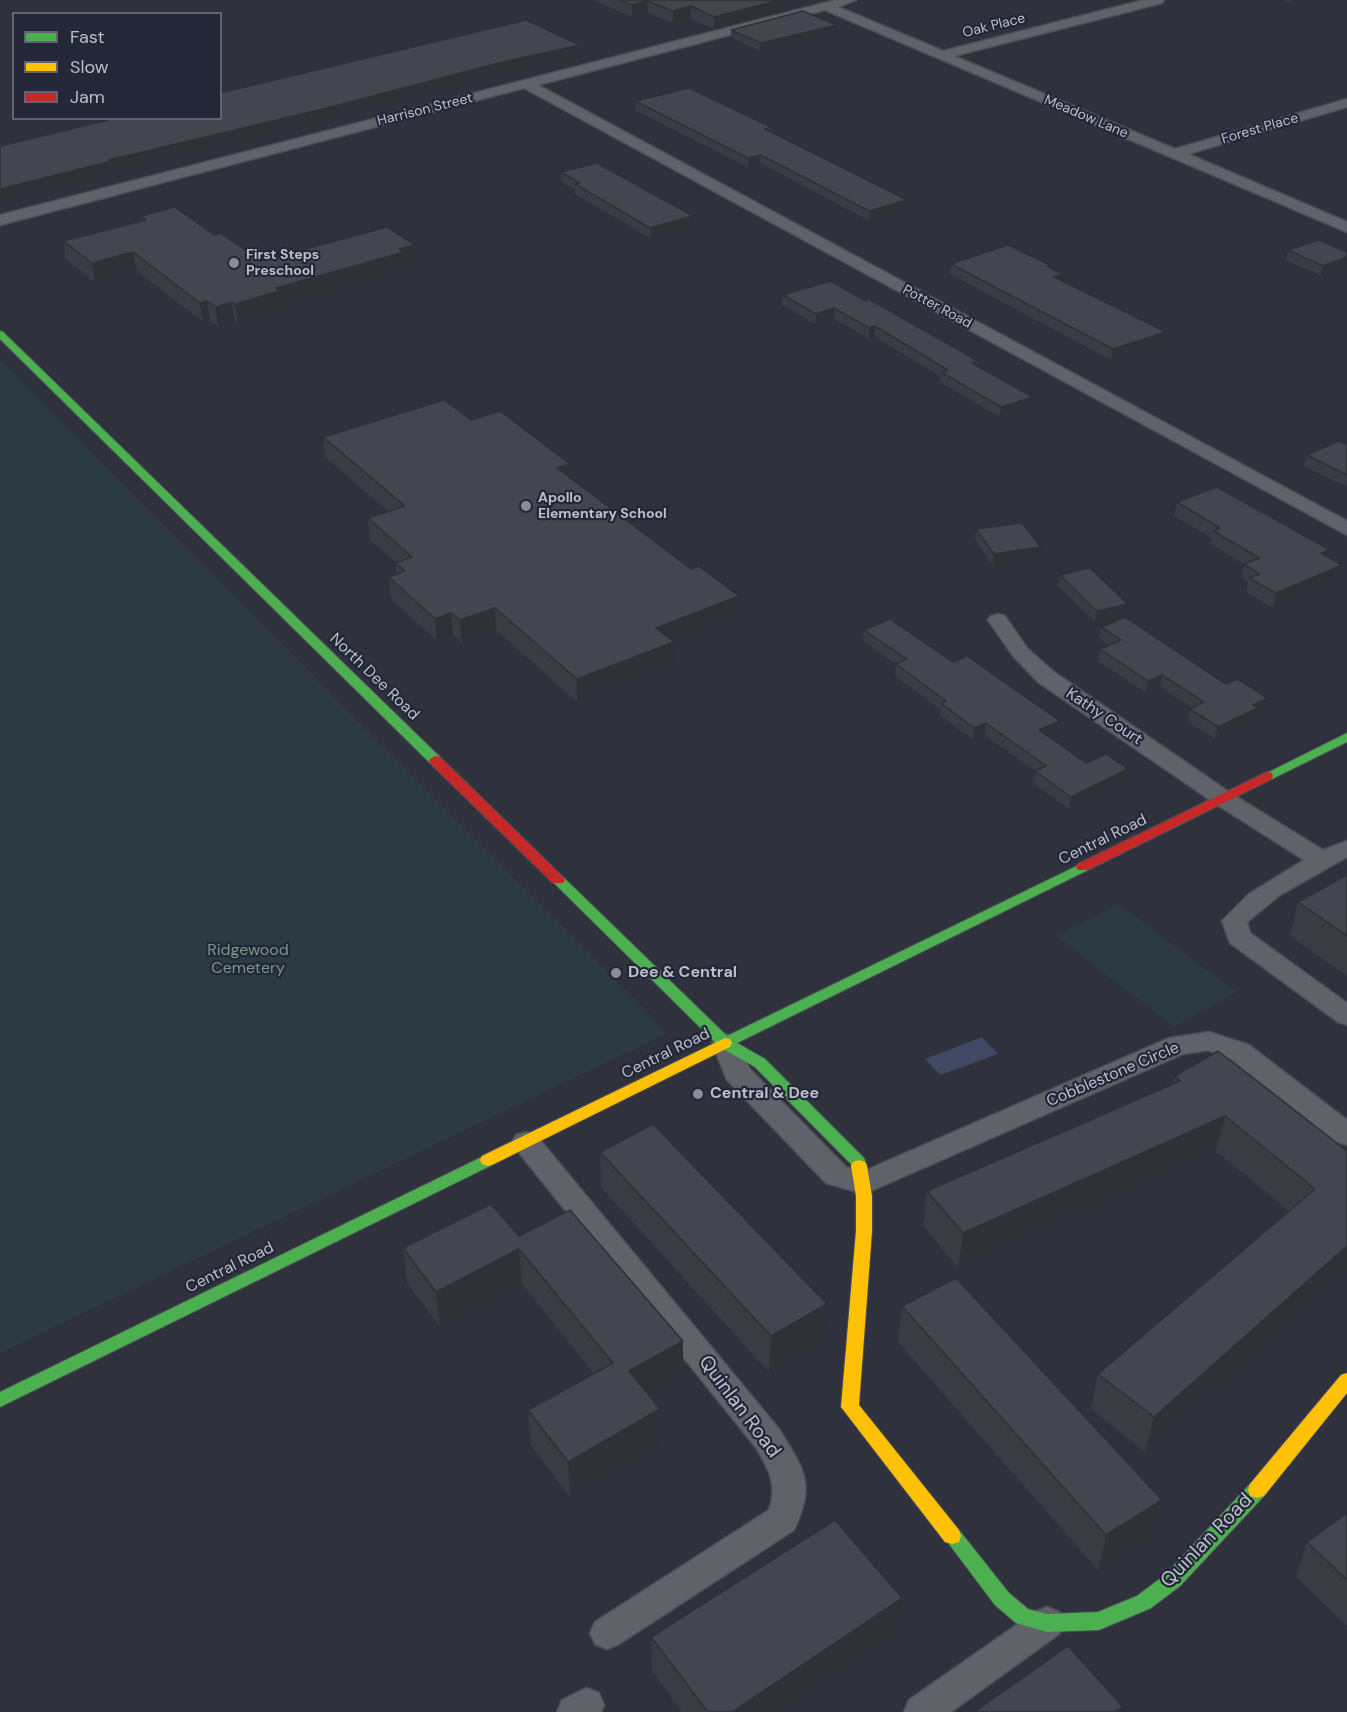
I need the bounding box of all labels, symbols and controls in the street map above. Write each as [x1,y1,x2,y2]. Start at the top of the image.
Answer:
street label: Oak Place [961,10,1027,42]
legend [12,12,222,120]
text: Fast [70,25,105,49]
text: Slow [70,55,109,79]
text: Jam [70,85,105,109]
street label: Harrison Street [376,90,474,130]
street label: Meadow Lane [1042,92,1130,142]
street label: Forest Place [1220,110,1300,148]
place label: First Steps Preschool [246,247,319,280]
marker: First Steps Preschool [227,256,241,270]
street label: Potter Road [900,282,974,332]
place label: Apollo Elementary School [538,490,667,522]
marker: Apollo Elementary School [519,499,533,513]
street label: North Dee Road [325,629,423,725]
street label: Kathy Court [1062,684,1146,750]
street label: Central Road [1056,810,1150,870]
park label: Ridgewood Cemetery [207,941,289,979]
place label: Dee & Central [628,963,737,983]
marker: Dee & Central [609,966,623,980]
street label: Central Road [619,1024,713,1084]
street label: Cobblestone Circle [1044,1038,1182,1112]
place label: Central & Dee [710,1084,819,1104]
marker: Central & Dee [691,1087,705,1101]
street label: Central Road [183,1238,277,1298]
street label: Quinlan Road [693,1351,785,1463]
street label: Quinlan Road [1156,1489,1258,1593]

